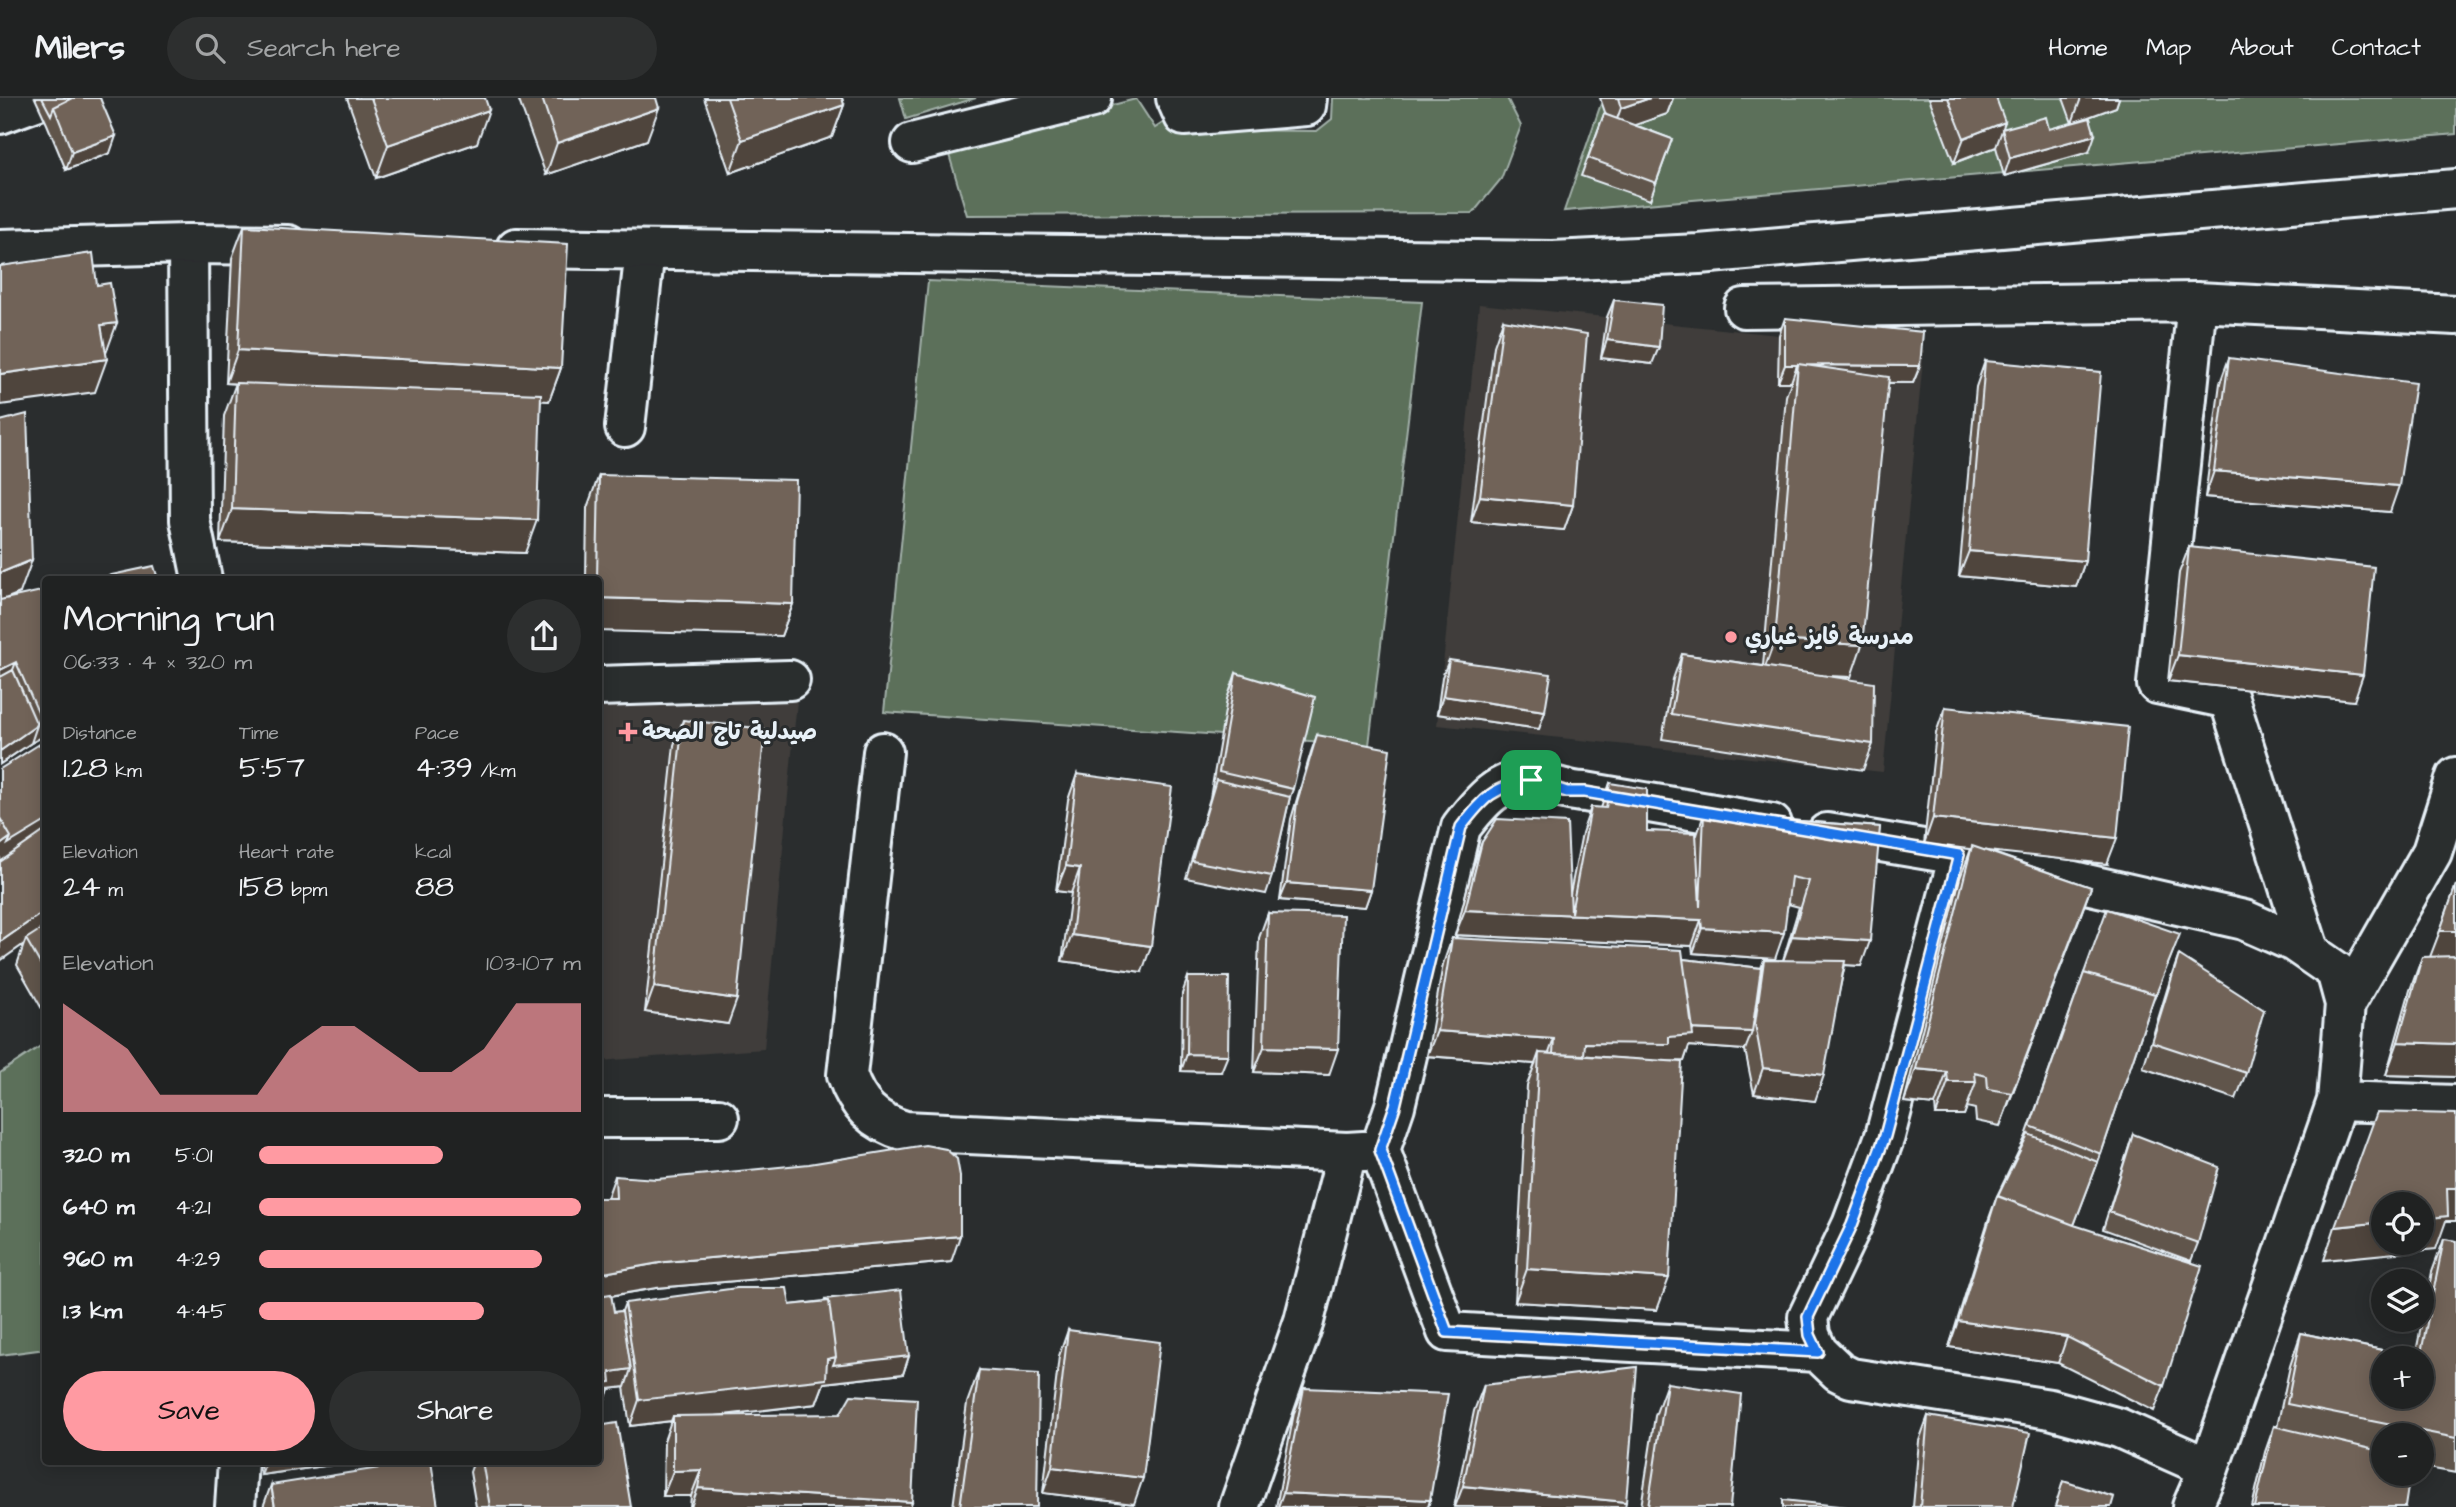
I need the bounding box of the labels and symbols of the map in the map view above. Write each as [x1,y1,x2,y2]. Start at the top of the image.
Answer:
place label: مدرسة فايز غباري [1745,621,1914,654]
marker: مدرسة فايز غباري [1723,629,1739,645]
place label: صيدلية تاج الصحة [642,716,817,748]
marker: صيدلية تاج الصحة [620,724,636,740]
pin [1501,750,1561,810]

